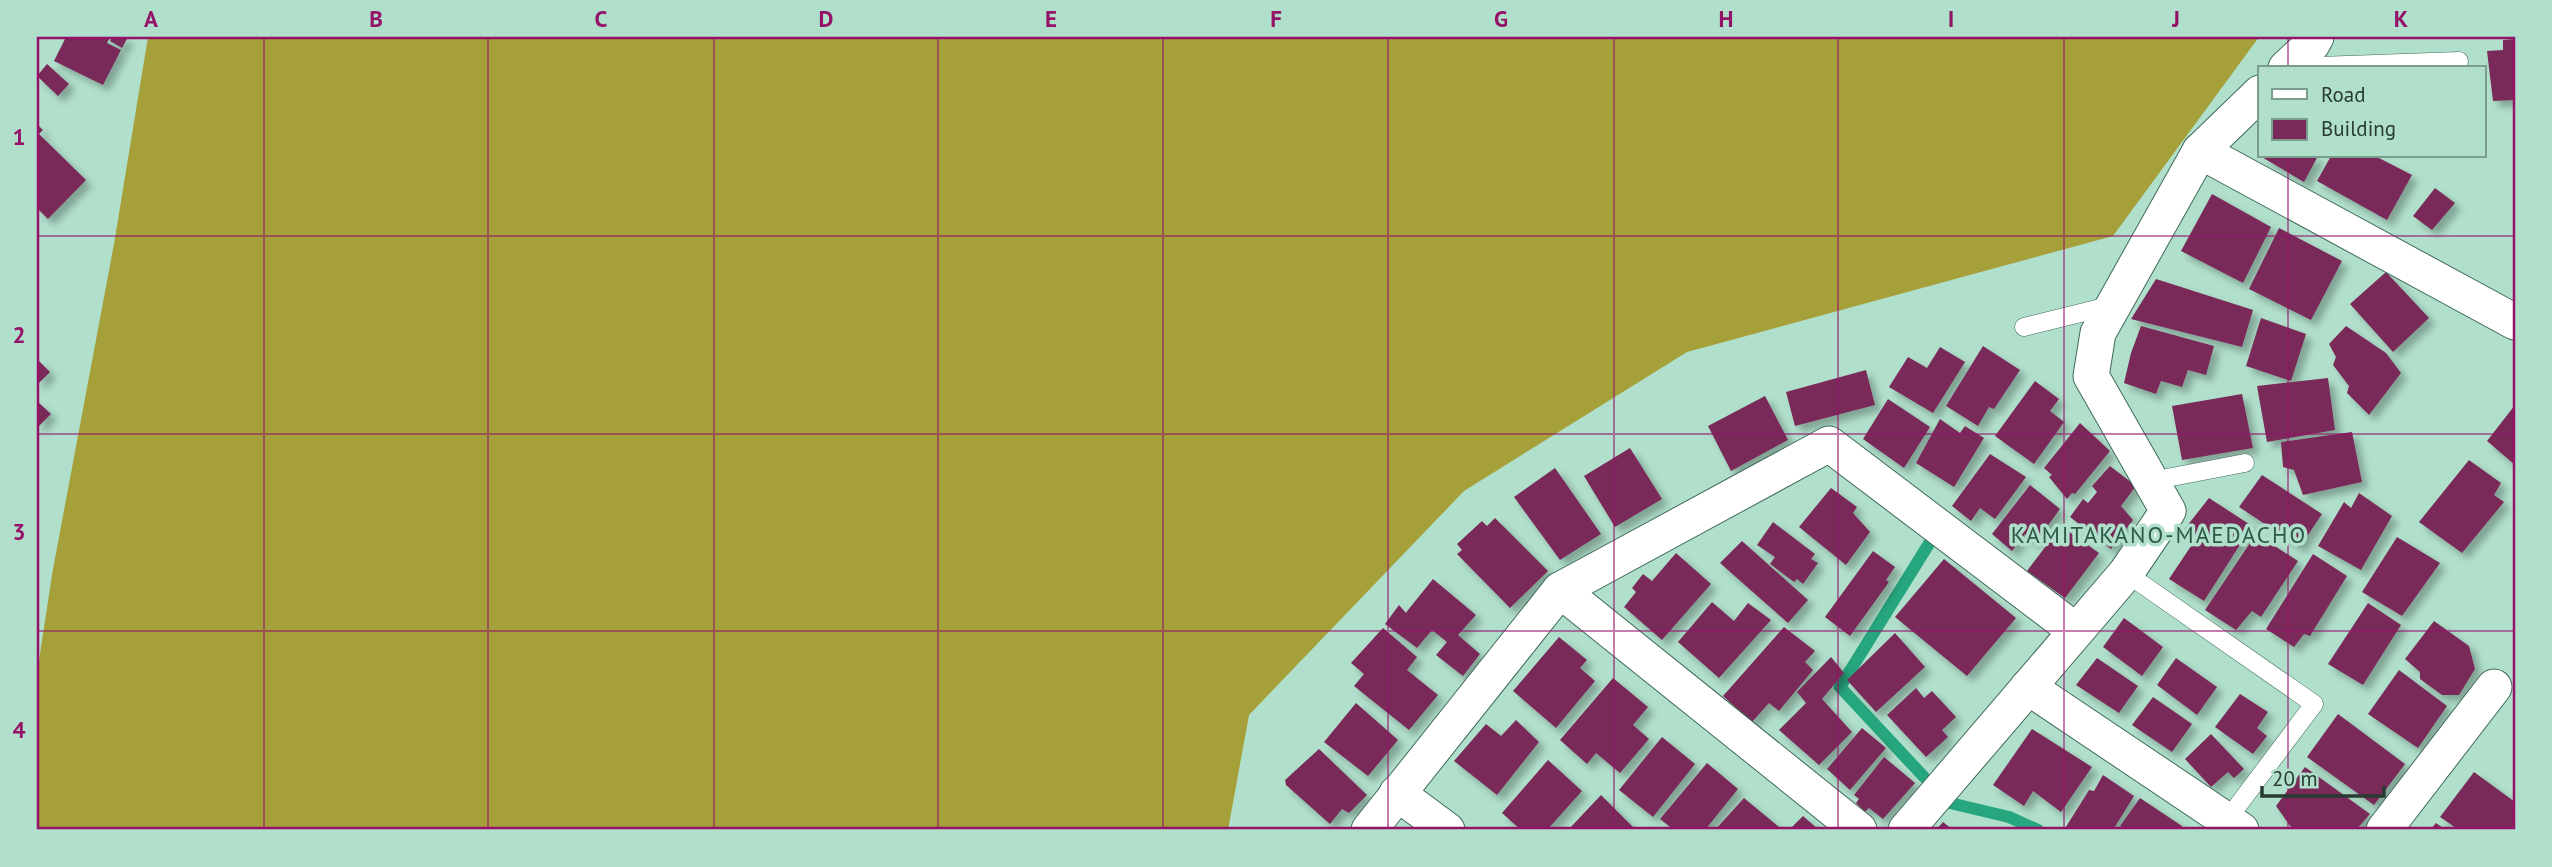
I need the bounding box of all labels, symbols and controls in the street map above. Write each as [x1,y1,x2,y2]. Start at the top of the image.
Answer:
text: A [144,4,158,33]
text: B [369,4,383,33]
text: C [595,4,608,33]
text: D [819,4,833,33]
text: E [1045,4,1057,33]
text: F [1270,4,1282,33]
text: G [1494,4,1508,33]
text: H [1719,4,1733,33]
text: I [1948,4,1954,33]
text: J [2171,4,2180,33]
text: K [2394,4,2408,33]
legend [2258,66,2486,158]
text: Road [2321,81,2365,108]
text: Building [2321,115,2396,142]
text: 1 [12,122,26,151]
text: 2 [12,320,26,349]
text: 3 [12,517,26,546]
district label: KAMITAKANO-MAEDACHO [2011,520,2307,549]
text: 4 [12,715,26,744]
scale bar [2262,755,2384,799]
text: 20 m [2272,765,2318,792]

